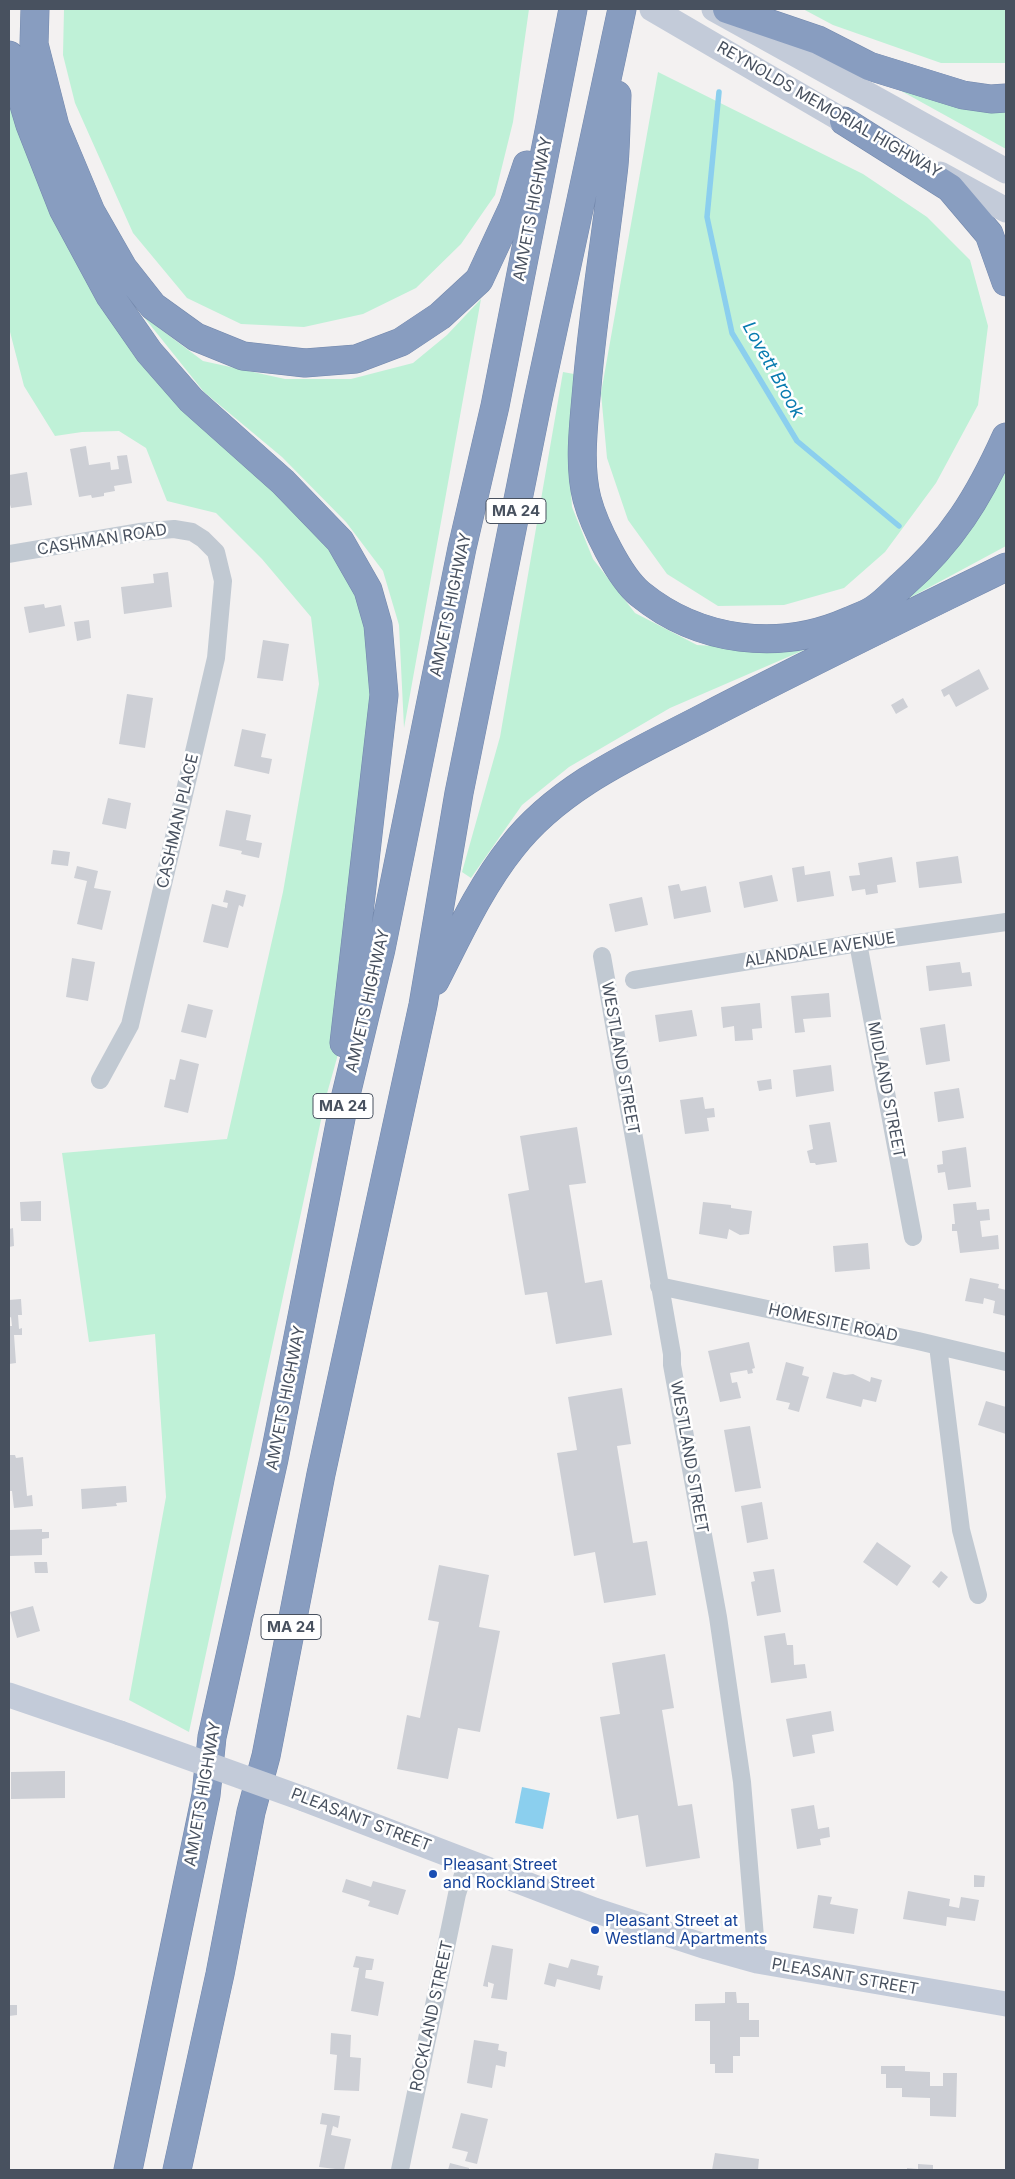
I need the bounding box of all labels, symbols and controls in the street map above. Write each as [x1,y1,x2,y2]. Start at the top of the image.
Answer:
street label: REYNOLDS MEMORIAL HIGHWAY [713,38,945,182]
street label: AMVETS HIGHWAY [510,135,556,283]
water label: Lovett Brook [738,318,808,422]
road number: MA 24 [486,498,546,524]
street label: CASHMAN ROAD [36,520,168,560]
street label: AMVETS HIGHWAY [426,531,476,679]
street label: CASHMAN PLACE [153,752,203,890]
street label: AMVETS HIGHWAY [342,927,394,1075]
street label: ALANDALE AVENUE [743,929,897,971]
street label: WESTLAND STREET [597,980,643,1136]
street label: MIDLAND STREET [863,1020,909,1160]
road number: MA 24 [313,1094,373,1118]
street label: HOMESITE ROAD [767,1300,899,1346]
street label: AMVETS HIGHWAY [263,1324,309,1472]
street label: WESTLAND STREET [666,1379,712,1535]
road number: MA 24 [261,1614,321,1640]
street label: AMVETS HIGHWAY [181,1720,225,1868]
street label: PLEASANT STREET [288,1784,434,1856]
place label: Pleasant Street and Rockland Street [443,1855,595,1893]
marker: Pleasant Street and Rockland Street [427,1868,439,1880]
place label: Pleasant Street at Westland Apartments [605,1911,767,1949]
marker: Pleasant Street at Westland Apartments [589,1924,601,1936]
street label: ROCKLAND STREET [407,1939,457,2093]
street label: PLEASANT STREET [770,1955,920,1999]

